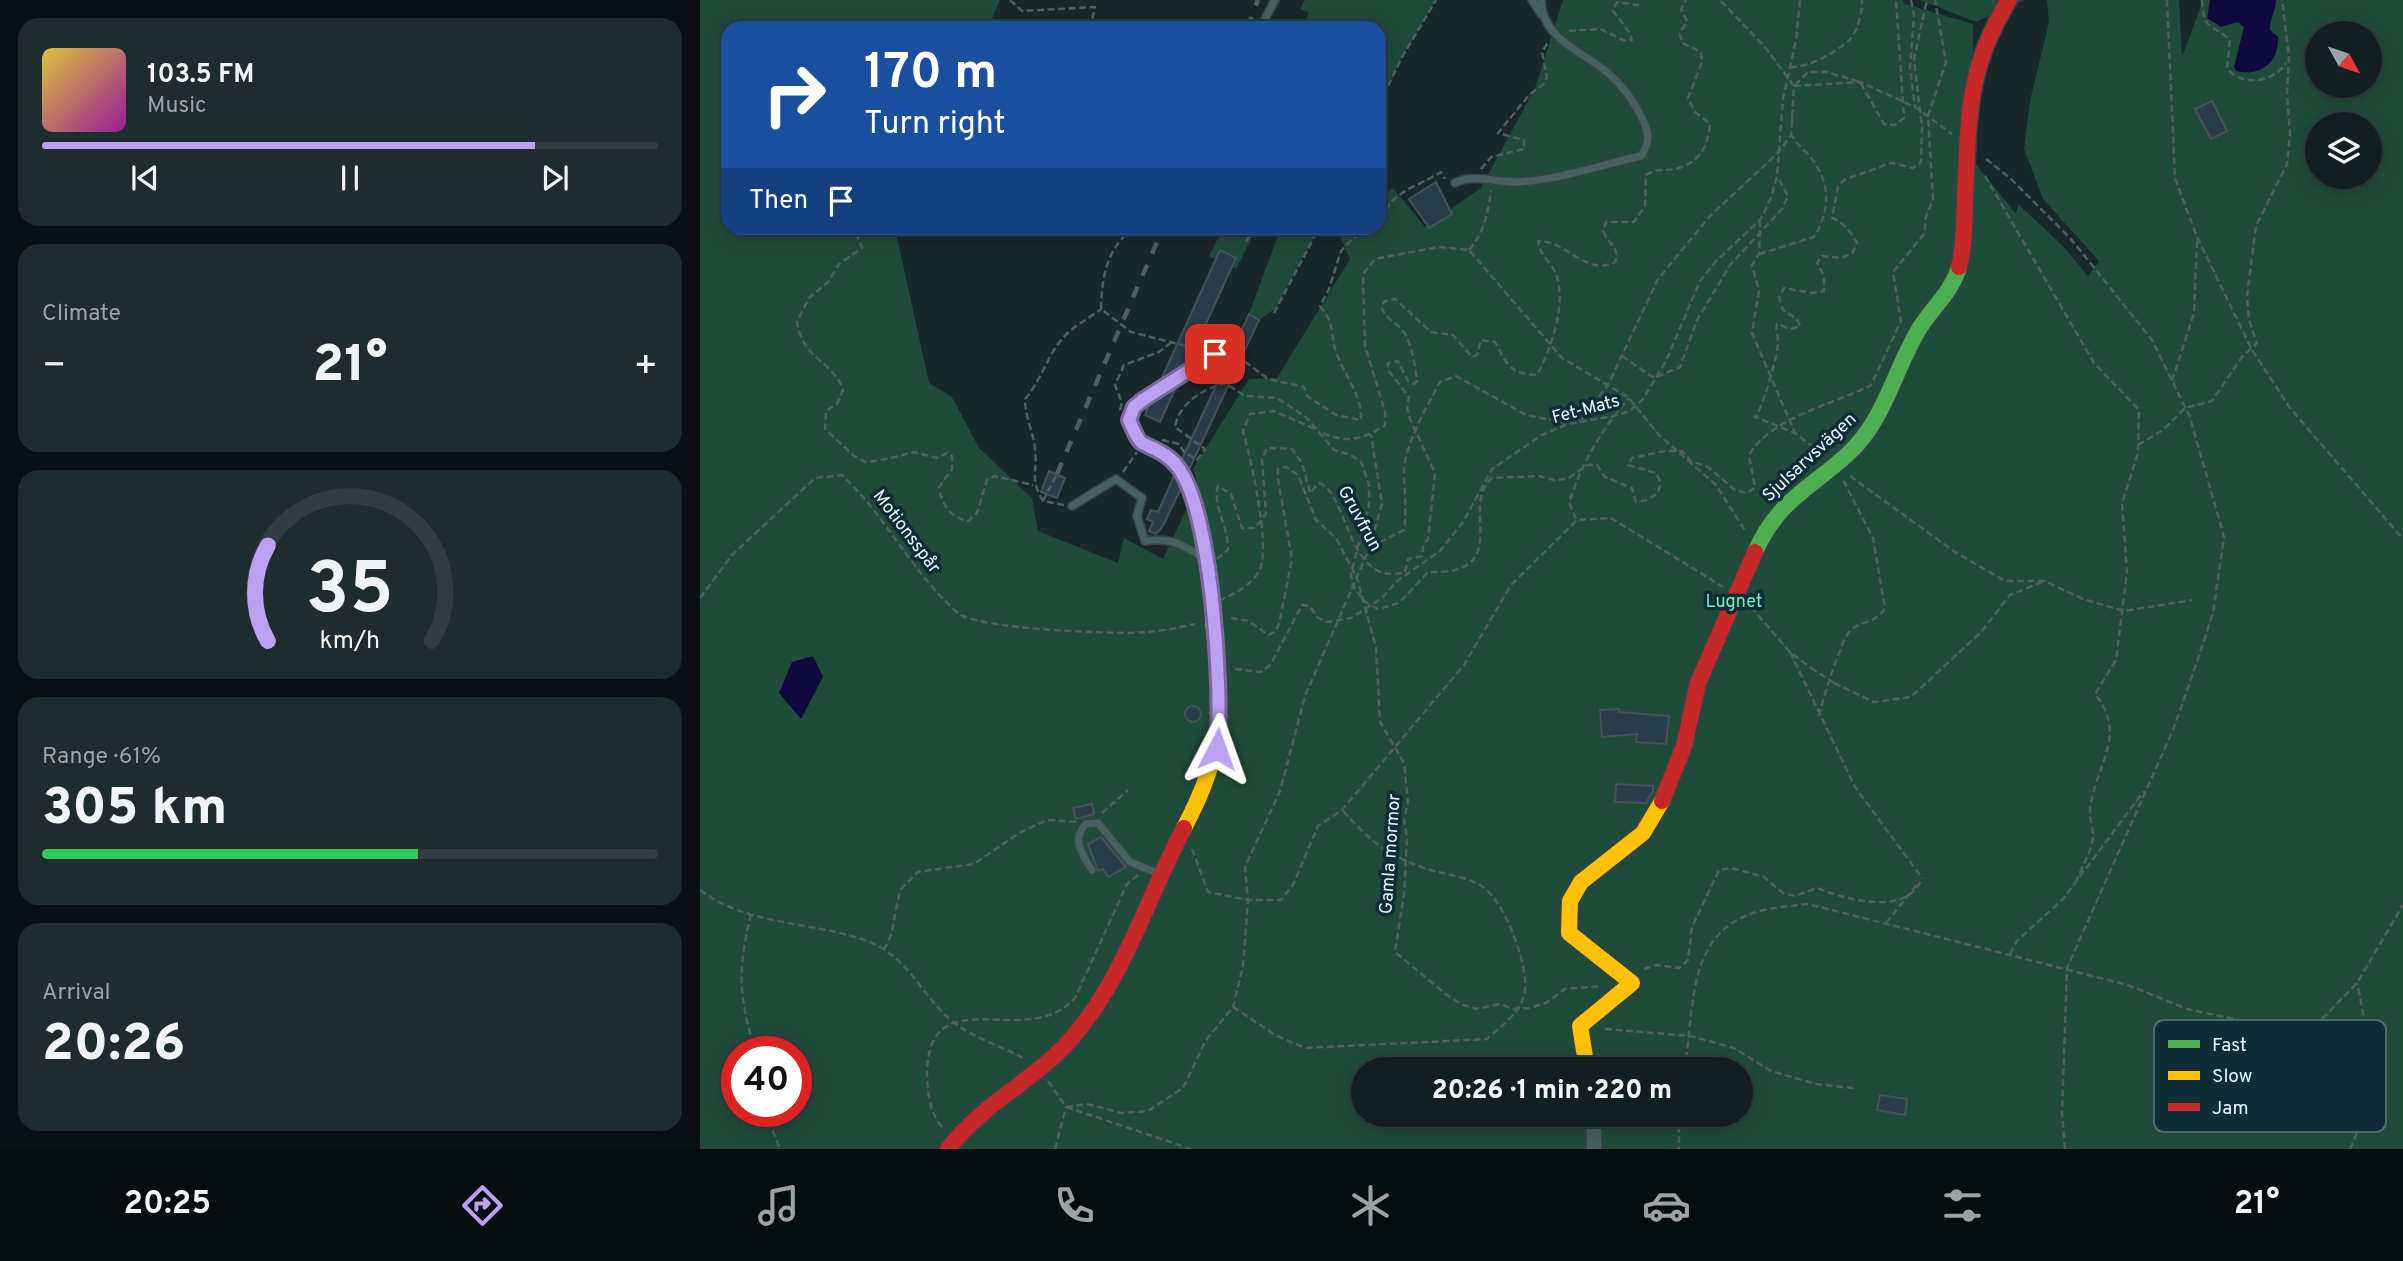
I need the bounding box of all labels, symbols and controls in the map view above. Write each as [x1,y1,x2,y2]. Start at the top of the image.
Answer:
north arrow [2305,21,2382,98]
map controls [2305,21,2382,189]
text: 170 m [864,44,997,106]
icon: right [749,49,840,140]
text: 103.5 FM [147,59,254,92]
text: Music [147,92,207,121]
text: Turn right [864,105,1006,145]
button: layers [2305,112,2382,189]
icon: previous [126,159,164,197]
icon: pause [331,159,369,197]
icon: next [536,159,574,197]
icon: arrive [822,182,860,220]
text: Then [749,185,808,218]
text: Climate [42,300,121,329]
pin [1185,324,1245,384]
text: 21° [313,334,387,400]
icon: arrive [1196,335,1234,373]
text: − [42,343,67,392]
text: + [633,343,658,392]
street label: Fet-Mats [1550,390,1622,430]
street label: Sjulsarvsvägen [1758,408,1862,508]
street label: Gruvfrun [1332,482,1386,556]
street label: Motionsspår [867,486,945,578]
text: 35 [306,547,394,639]
park label: Lugnet [1705,591,1763,614]
text: km/h [320,625,380,657]
position arrow [1180,712,1254,786]
text: Range · 61% [42,743,161,772]
text: 305 km [42,777,227,843]
street label: Gamla mormor [1375,793,1407,915]
text: Arrival [42,979,111,1008]
text: 20:26 [42,1013,185,1079]
legend [2154,1020,2386,1132]
text: Fast [2212,1034,2247,1058]
speed limit sign: 40 [721,1036,812,1127]
text: Slow [2212,1065,2252,1089]
text: 20:26 · 1 min · 220 m [1432,1075,1672,1108]
text: Jam [2212,1097,2249,1121]
icon: directions [458,1181,507,1230]
icon: music [754,1181,803,1230]
icon: phone [1050,1181,1099,1230]
icon: climate [1346,1181,1395,1230]
icon: car [1642,1181,1691,1230]
icon: filters [1938,1181,1987,1230]
text: 20:25 [123,1185,211,1225]
text: 21° [2234,1185,2279,1225]

